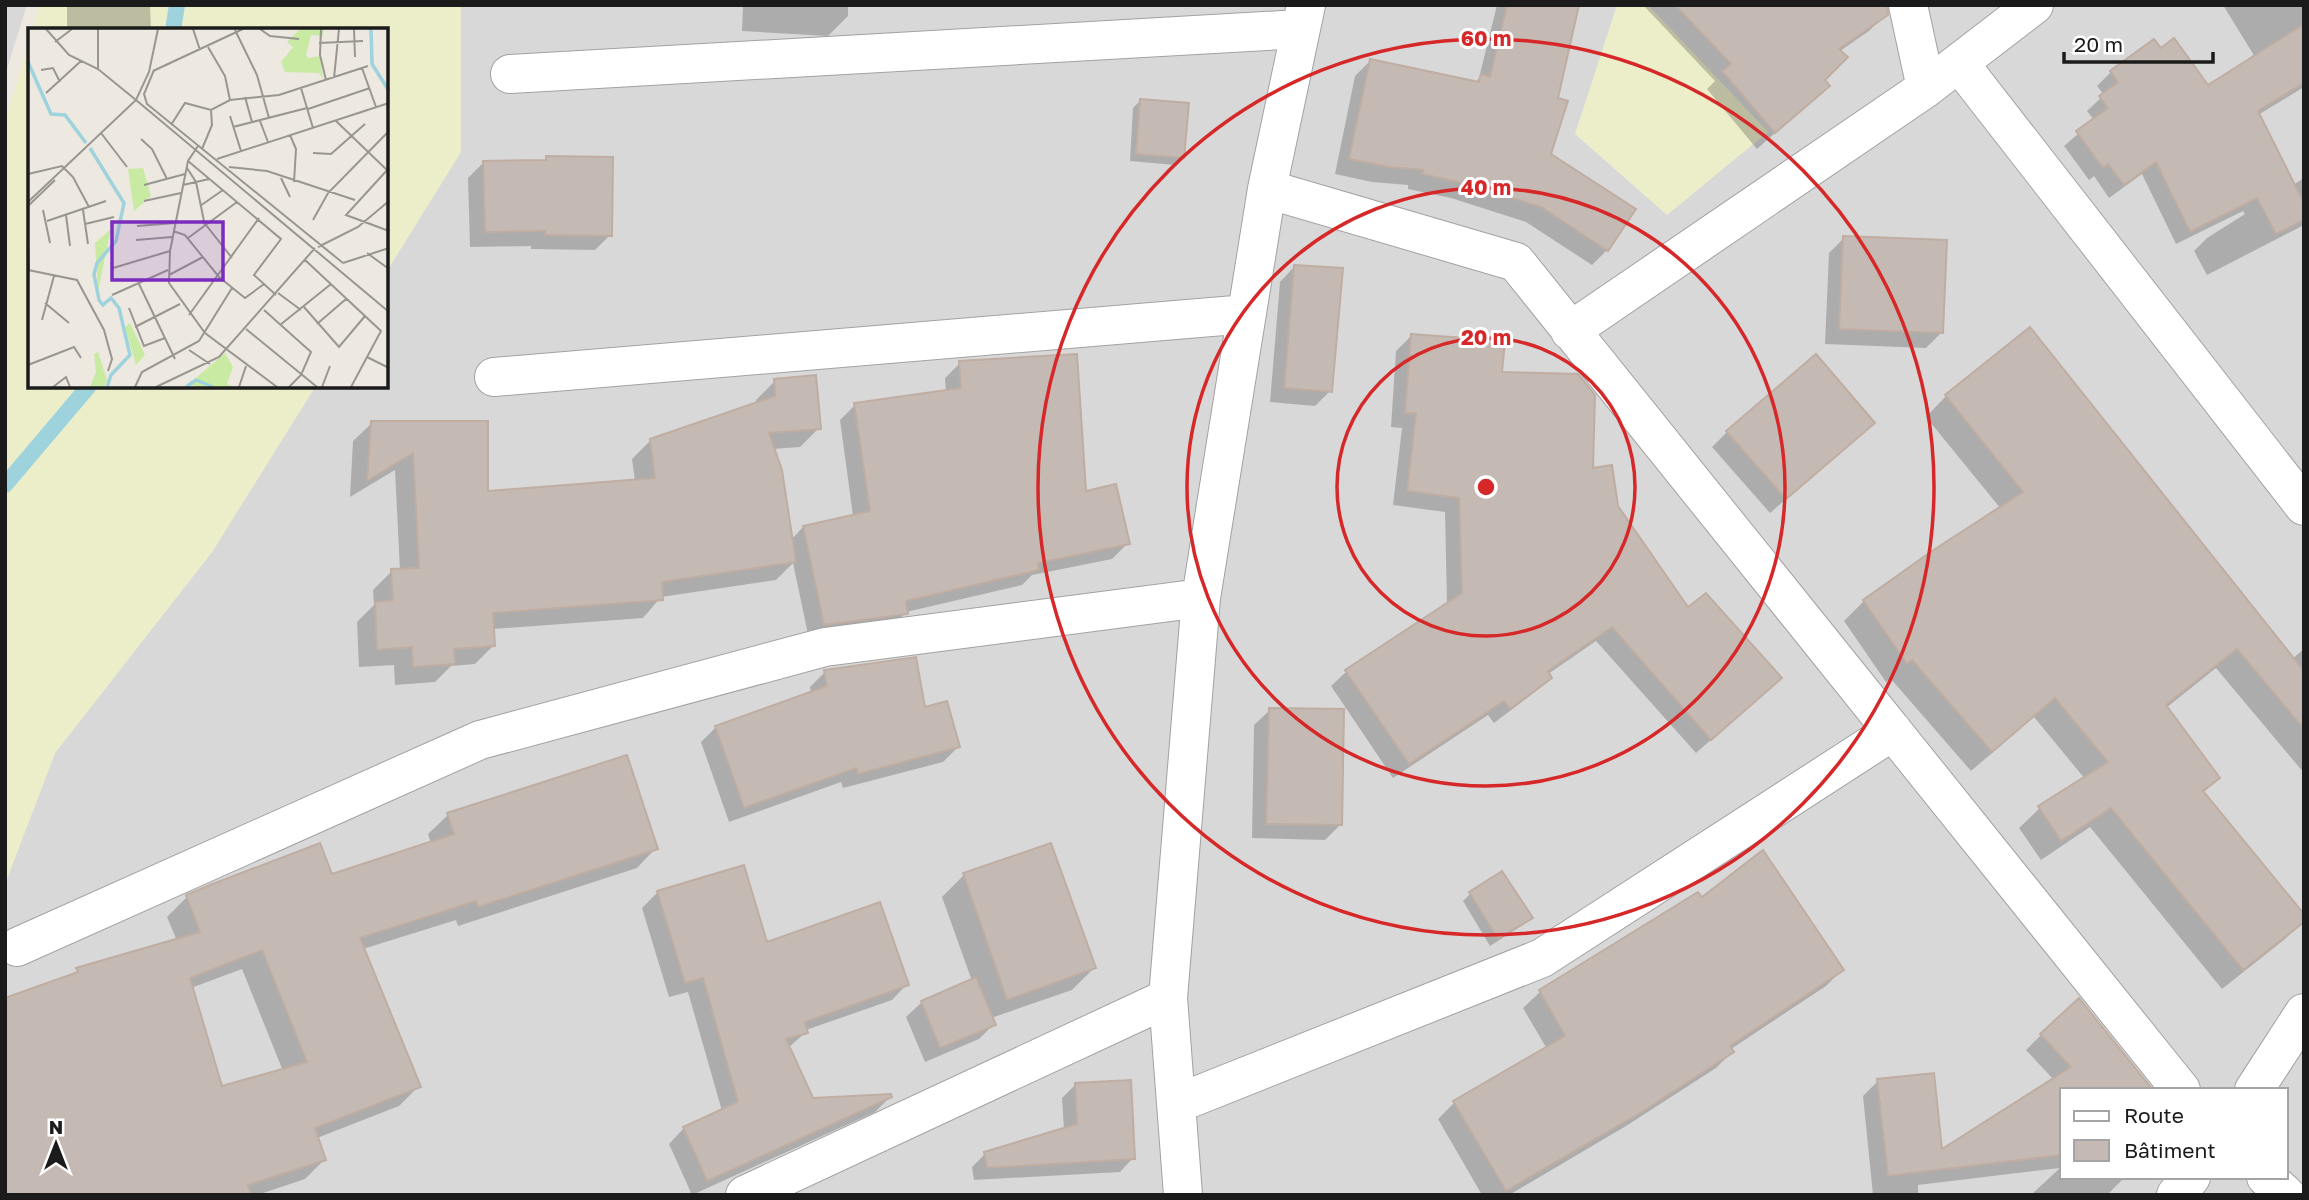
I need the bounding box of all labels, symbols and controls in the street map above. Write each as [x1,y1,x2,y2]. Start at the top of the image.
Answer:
scale bar [2064,21,2213,65]
text: 60 m [1461,25,1511,51]
inset map [28,28,388,388]
text: 20 m [2074,31,2123,57]
text: 40 m [1461,174,1511,200]
text: 20 m [1461,324,1511,350]
centre of rings [1474,475,1498,499]
legend [2060,1088,2288,1179]
text: Route [2124,1102,2184,1128]
north arrow [21,1109,91,1179]
text: N [49,1115,63,1138]
text: Bâtiment [2124,1137,2216,1163]

